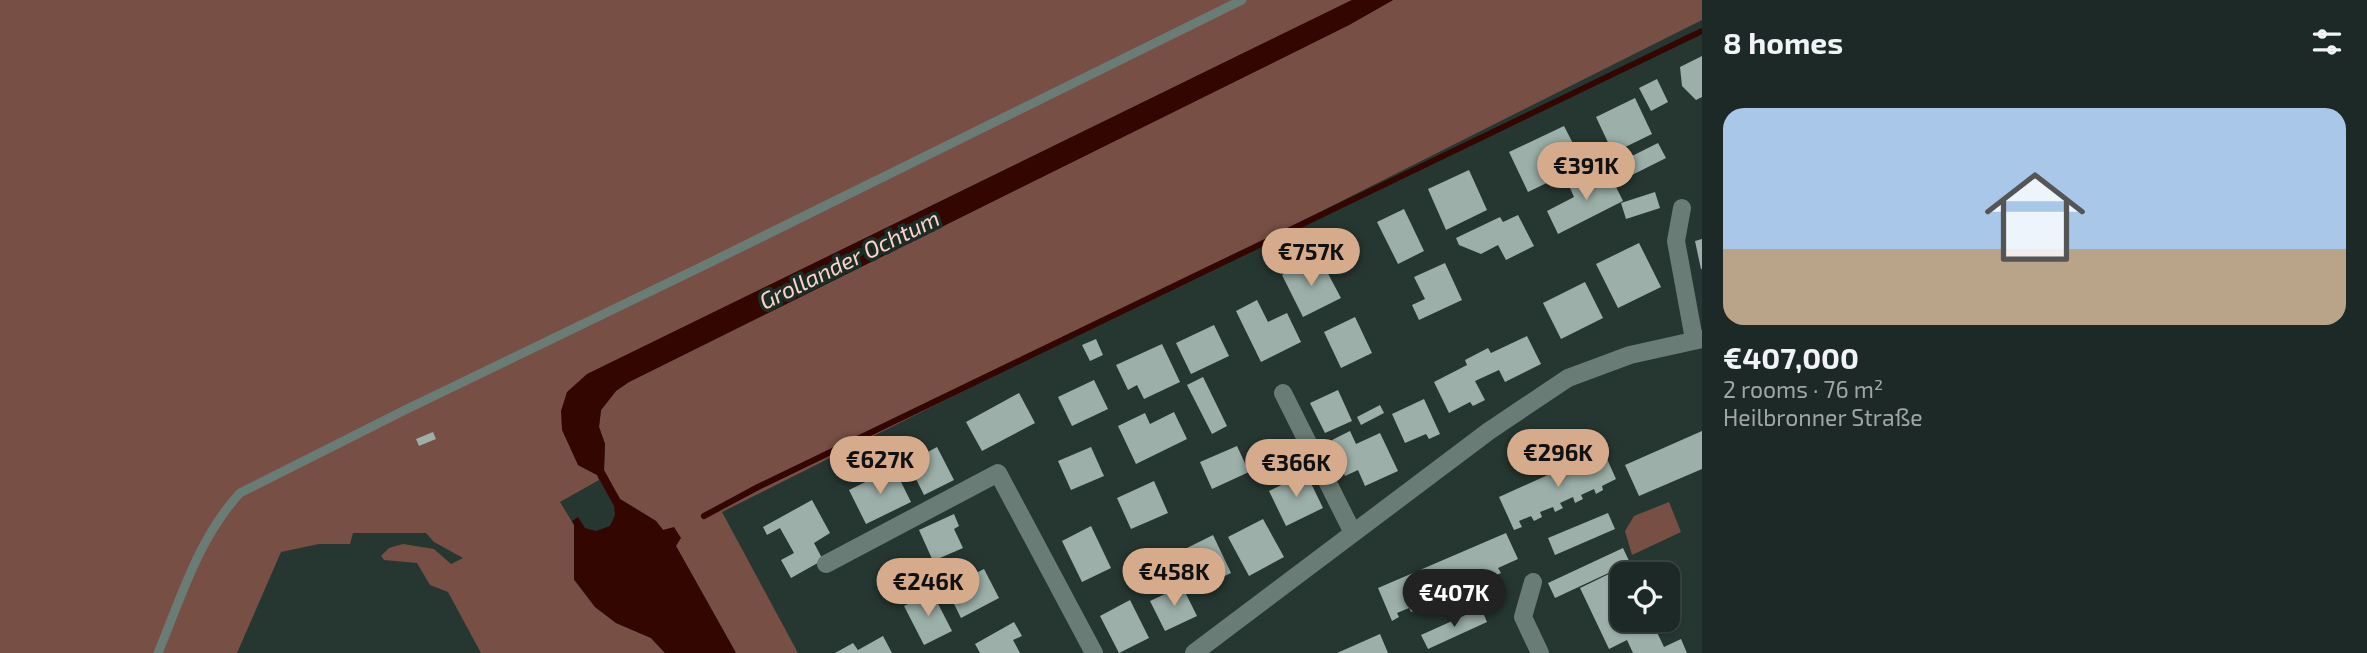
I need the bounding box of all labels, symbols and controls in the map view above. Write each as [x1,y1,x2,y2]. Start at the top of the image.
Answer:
icon: filters [2308,23,2346,61]
text: 8 homes [1723,24,1843,60]
pin: €391K [1537,142,1635,202]
text: €391K [1553,151,1619,179]
icon: home [1972,154,2098,280]
water label: Grollander Ochtum [754,203,944,315]
pin: €757K [1262,229,1360,288]
text: €757K [1278,237,1344,265]
text: €407,000 [1723,339,1859,375]
text: 2 rooms · 76 m² [1723,375,1883,403]
text: Heilbronner Straße [1723,403,1923,431]
pin: €296K [1509,430,1607,489]
pin: €627K [831,436,929,496]
text: €296K [1523,438,1593,466]
pin: €366K [1247,440,1345,499]
text: €627K [846,445,914,473]
text: €366K [1261,448,1331,476]
pin: €458K [1125,548,1223,608]
text: €458K [1138,557,1210,585]
pin: €246K [879,558,977,618]
map controls [1610,562,1680,632]
button: locate [1610,562,1680,632]
text: €246K [893,567,963,595]
pin: €407K [1405,570,1503,629]
text: €407K [1419,578,1489,606]

